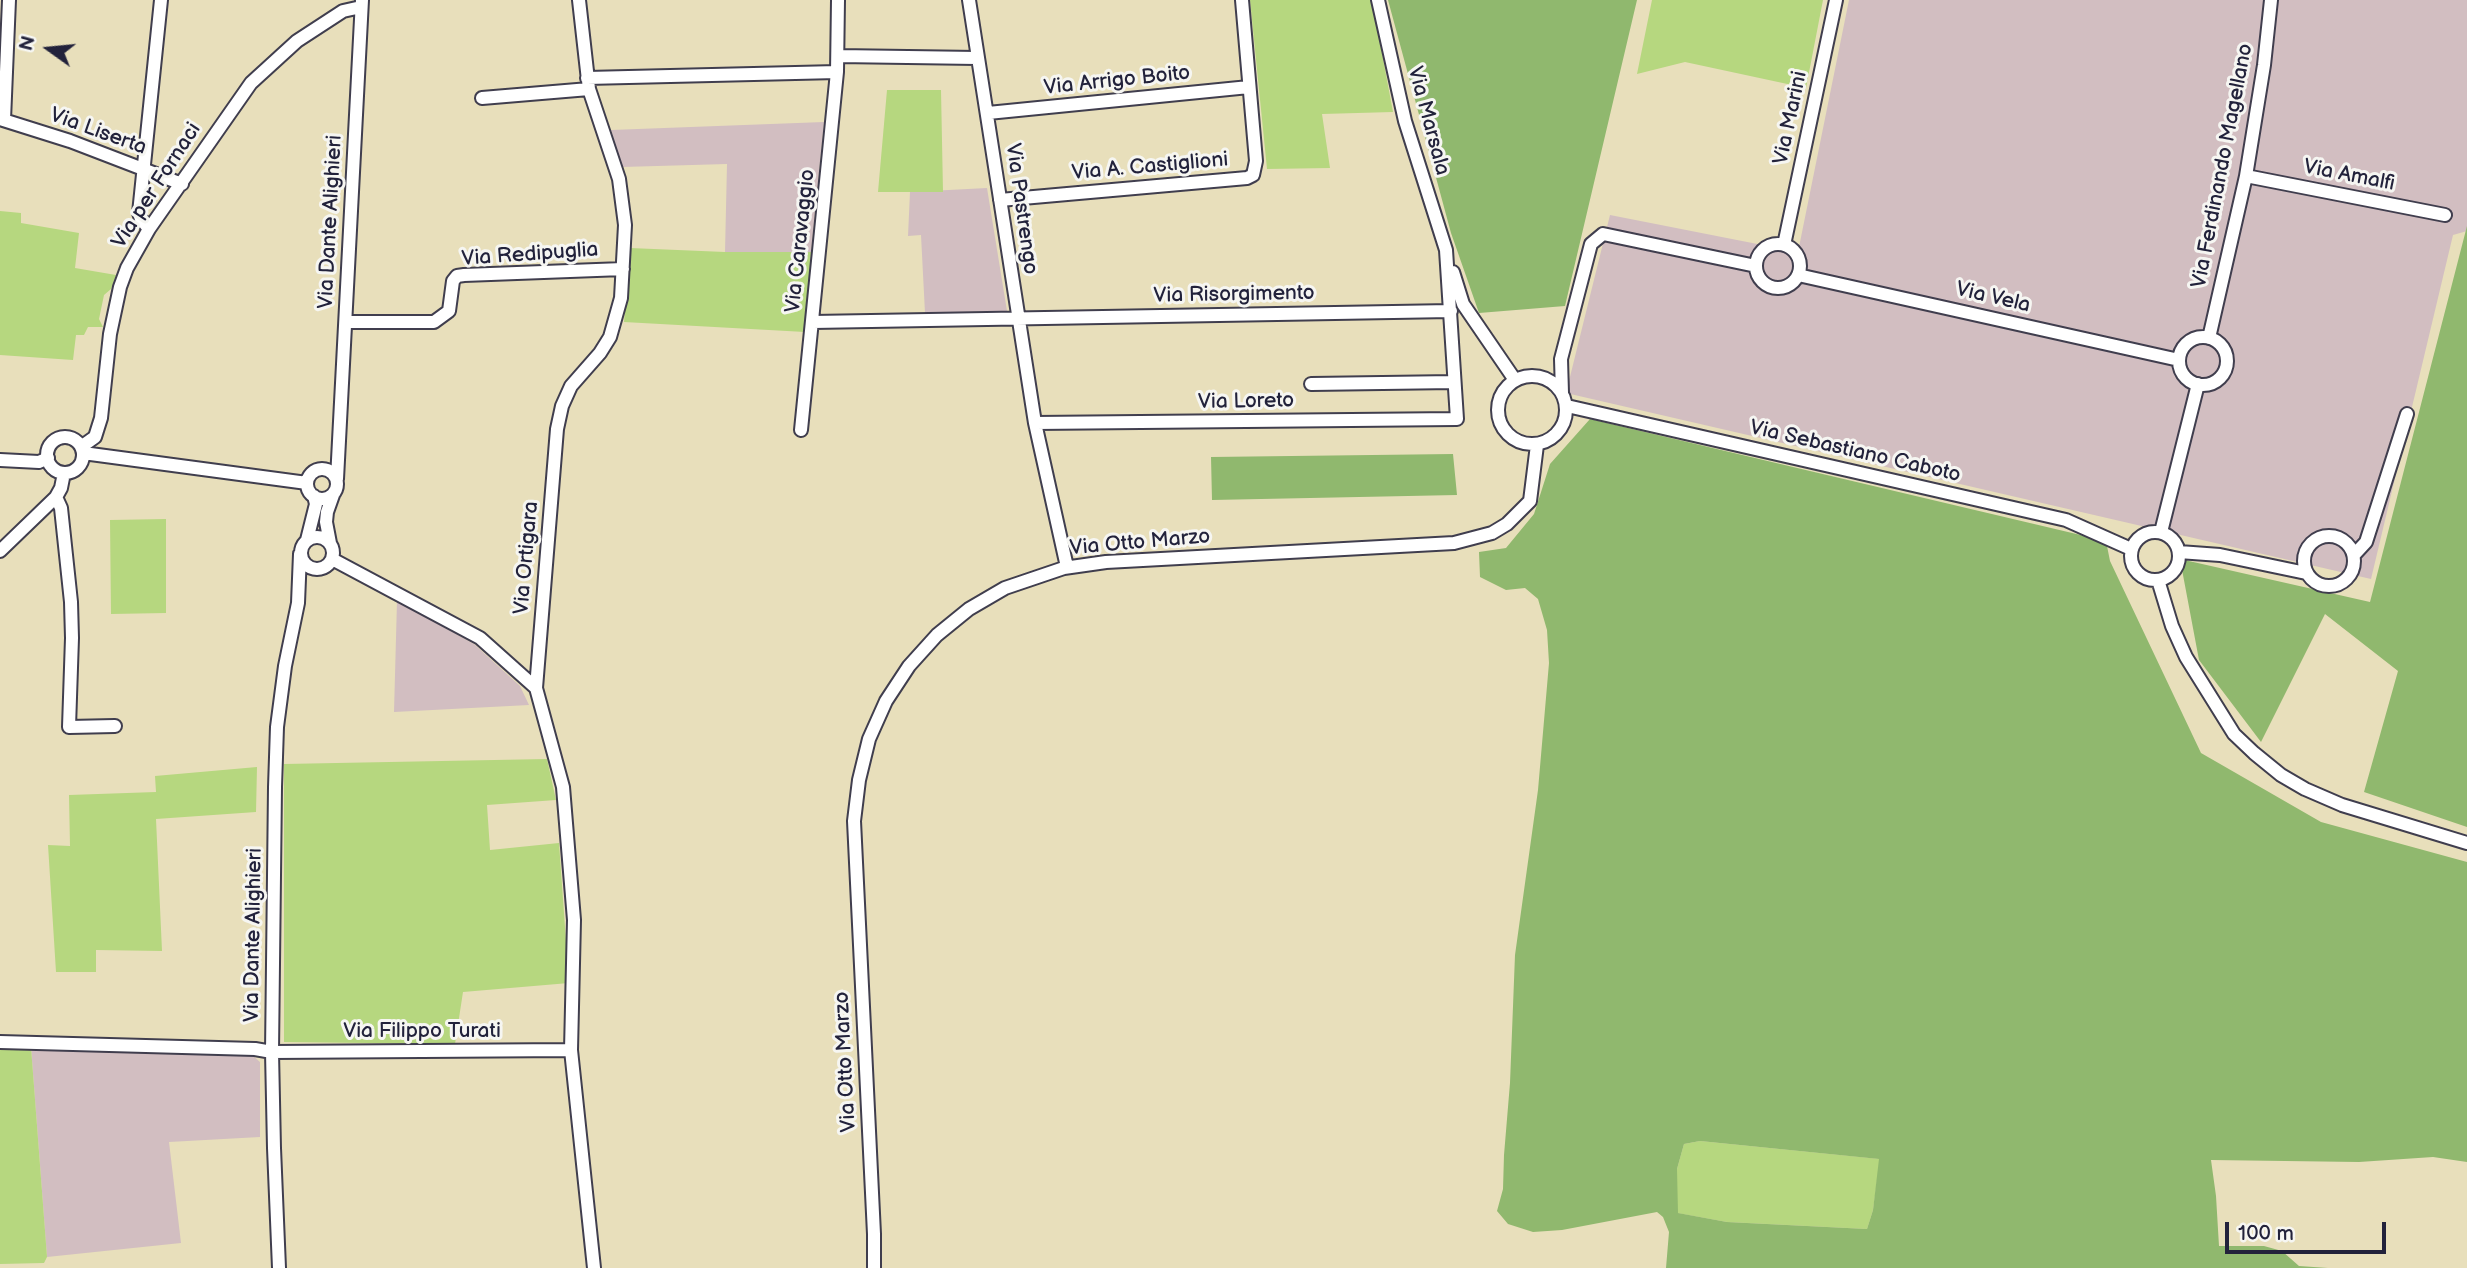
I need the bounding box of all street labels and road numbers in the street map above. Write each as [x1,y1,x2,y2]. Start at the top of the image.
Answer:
street label: Via Ferdinando Magellano [2187,42,2259,290]
street label: Via Arrigo Boito [1043,61,1191,101]
street label: Via Marsala [1401,64,1455,178]
street label: Via Marini [1769,69,1813,167]
street label: Via Liserta [46,103,150,161]
street label: Via per Fornaci [107,119,207,253]
street label: Via Dante Alighieri [314,134,348,310]
street label: Via Pastrengo [999,142,1043,276]
street label: Via A. Castiglioni [1071,148,1229,186]
street label: Via Amalfi [2301,155,2397,197]
street label: Via Caravaggio [781,168,821,314]
street label: Via Redipuglia [461,238,599,272]
street label: Via Vela [1953,277,2033,319]
street label: Via Risorgimento [1153,281,1315,309]
street label: Via Loreto [1198,389,1294,415]
street label: Via Sebastiano Caboto [1747,415,1963,489]
street label: Via Ortigara [509,500,545,616]
street label: Via Otto Marzo [1069,524,1211,562]
street label: Via Dante Alighieri [240,848,268,1022]
street label: Via Otto Marzo [830,991,862,1133]
street label: Via Filippo Turati [343,1019,501,1045]

